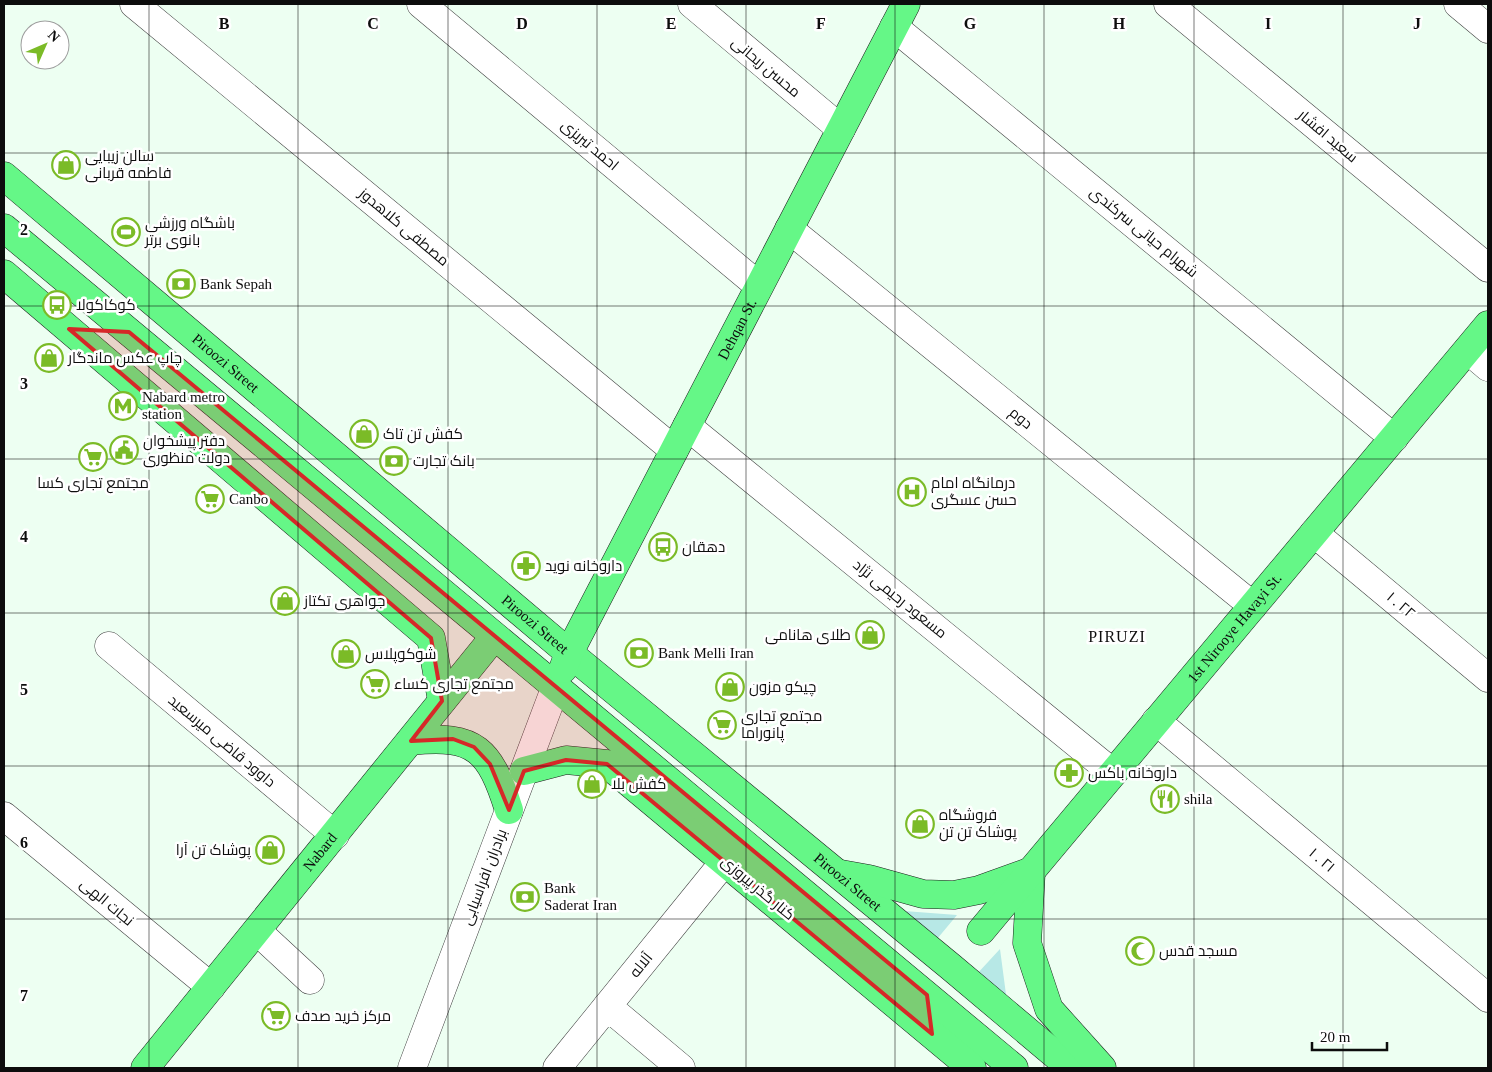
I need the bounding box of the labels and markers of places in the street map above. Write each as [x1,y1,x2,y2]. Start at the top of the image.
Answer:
place label: سالن زیبایی فاطمه قربانی [85,148,172,183]
shop icon: سالن زیبایی فاطمه قربانی [51,150,81,180]
place label: باشگاه ورزشی بانوی برتر [144,215,235,250]
sports icon: باشگاه ورزشی بانوی برتر [111,217,141,247]
bank icon: Bank Sepah [166,269,196,299]
place label: Bank Sepah [200,276,273,292]
bus stop icon: کوکاکولا [42,290,72,320]
place label: کوکاکولا [76,297,136,314]
shop icon: چاپ عکس ماندگار [34,343,64,373]
place label: چاپ عکس ماندگار [67,350,182,368]
place label: Nabard metro station [142,389,225,422]
metro station icon: Nabard metro station [108,391,138,421]
shop icon: کفش تن تاک [349,419,379,449]
place label: کفش تن تاک [383,426,463,444]
place label: دفتر پیشخوان دولت‌ منظوری [143,433,230,468]
public building icon: دفتر پیشخوان دولت‌ منظوری [109,435,139,465]
supermarket icon: مجتمع تجاری کسا [78,442,108,472]
bank icon: بانک تجارت [379,446,409,476]
place label: بانک تجارت [413,453,475,470]
place label: مجتمع تجاری کسا [37,475,149,494]
place label: درمانگاه امام حسن عسگری [931,475,1017,510]
hospital icon: درمانگاه امام حسن عسگری [897,477,927,507]
supermarket icon: Canbo [195,484,225,514]
place label: Canbo [229,491,268,507]
bus stop icon: دهقان [648,532,678,562]
place label: دهقان [682,539,725,557]
pharmacy icon: داروخانه نوید [511,551,541,581]
place label: داروخانه نوید [545,558,622,575]
shop icon: جواهری تکتاز [270,586,300,616]
place label: جواهری تکتاز [303,593,385,611]
shop icon: طلای هانامی [855,620,885,650]
place label: طلای هانامی [765,627,851,645]
bank icon: Bank Melli Iran [624,638,654,668]
shop icon: شوكوپلاس [331,639,361,669]
place label: Bank Melli Iran [658,645,754,661]
place label: شوكوپلاس [365,646,436,664]
supermarket icon: مجتمع تجاری کساء [360,669,390,699]
shop icon: چیکو مزون [715,672,745,702]
place label: مجتمع تجاری کساء [394,676,514,695]
place label: چیکو مزون [749,679,816,697]
place label: مجتمع تجاری پانوراما [741,708,822,743]
supermarket icon: مجتمع تجاری پانوراما [707,710,737,740]
pharmacy icon: داروخانه باکس [1054,758,1084,788]
place label: داروخانه باکس [1088,765,1177,783]
shop icon: کفش بلا [577,769,607,799]
place label: کفش بلا [611,776,667,794]
restaurant icon: shila [1150,784,1180,814]
place label: shila [1184,791,1213,807]
place label: فروشگاه پوشاک تن تن [939,807,1017,842]
shop icon: فروشگاه پوشاک تن تن [905,809,935,839]
shop icon: پوشاک تن آرا [255,835,285,865]
place label: پوشاک تن آرا [176,842,251,860]
place label: Bank Saderat Iran [544,880,617,913]
bank icon: Bank Saderat Iran [510,882,540,912]
mosque icon: مسجد قدس [1125,936,1155,966]
place label: مسجد قدس [1159,943,1238,961]
supermarket icon: مرکز خرید صدف [261,1001,291,1031]
place label: مرکز خرید صدف [295,1008,391,1025]

